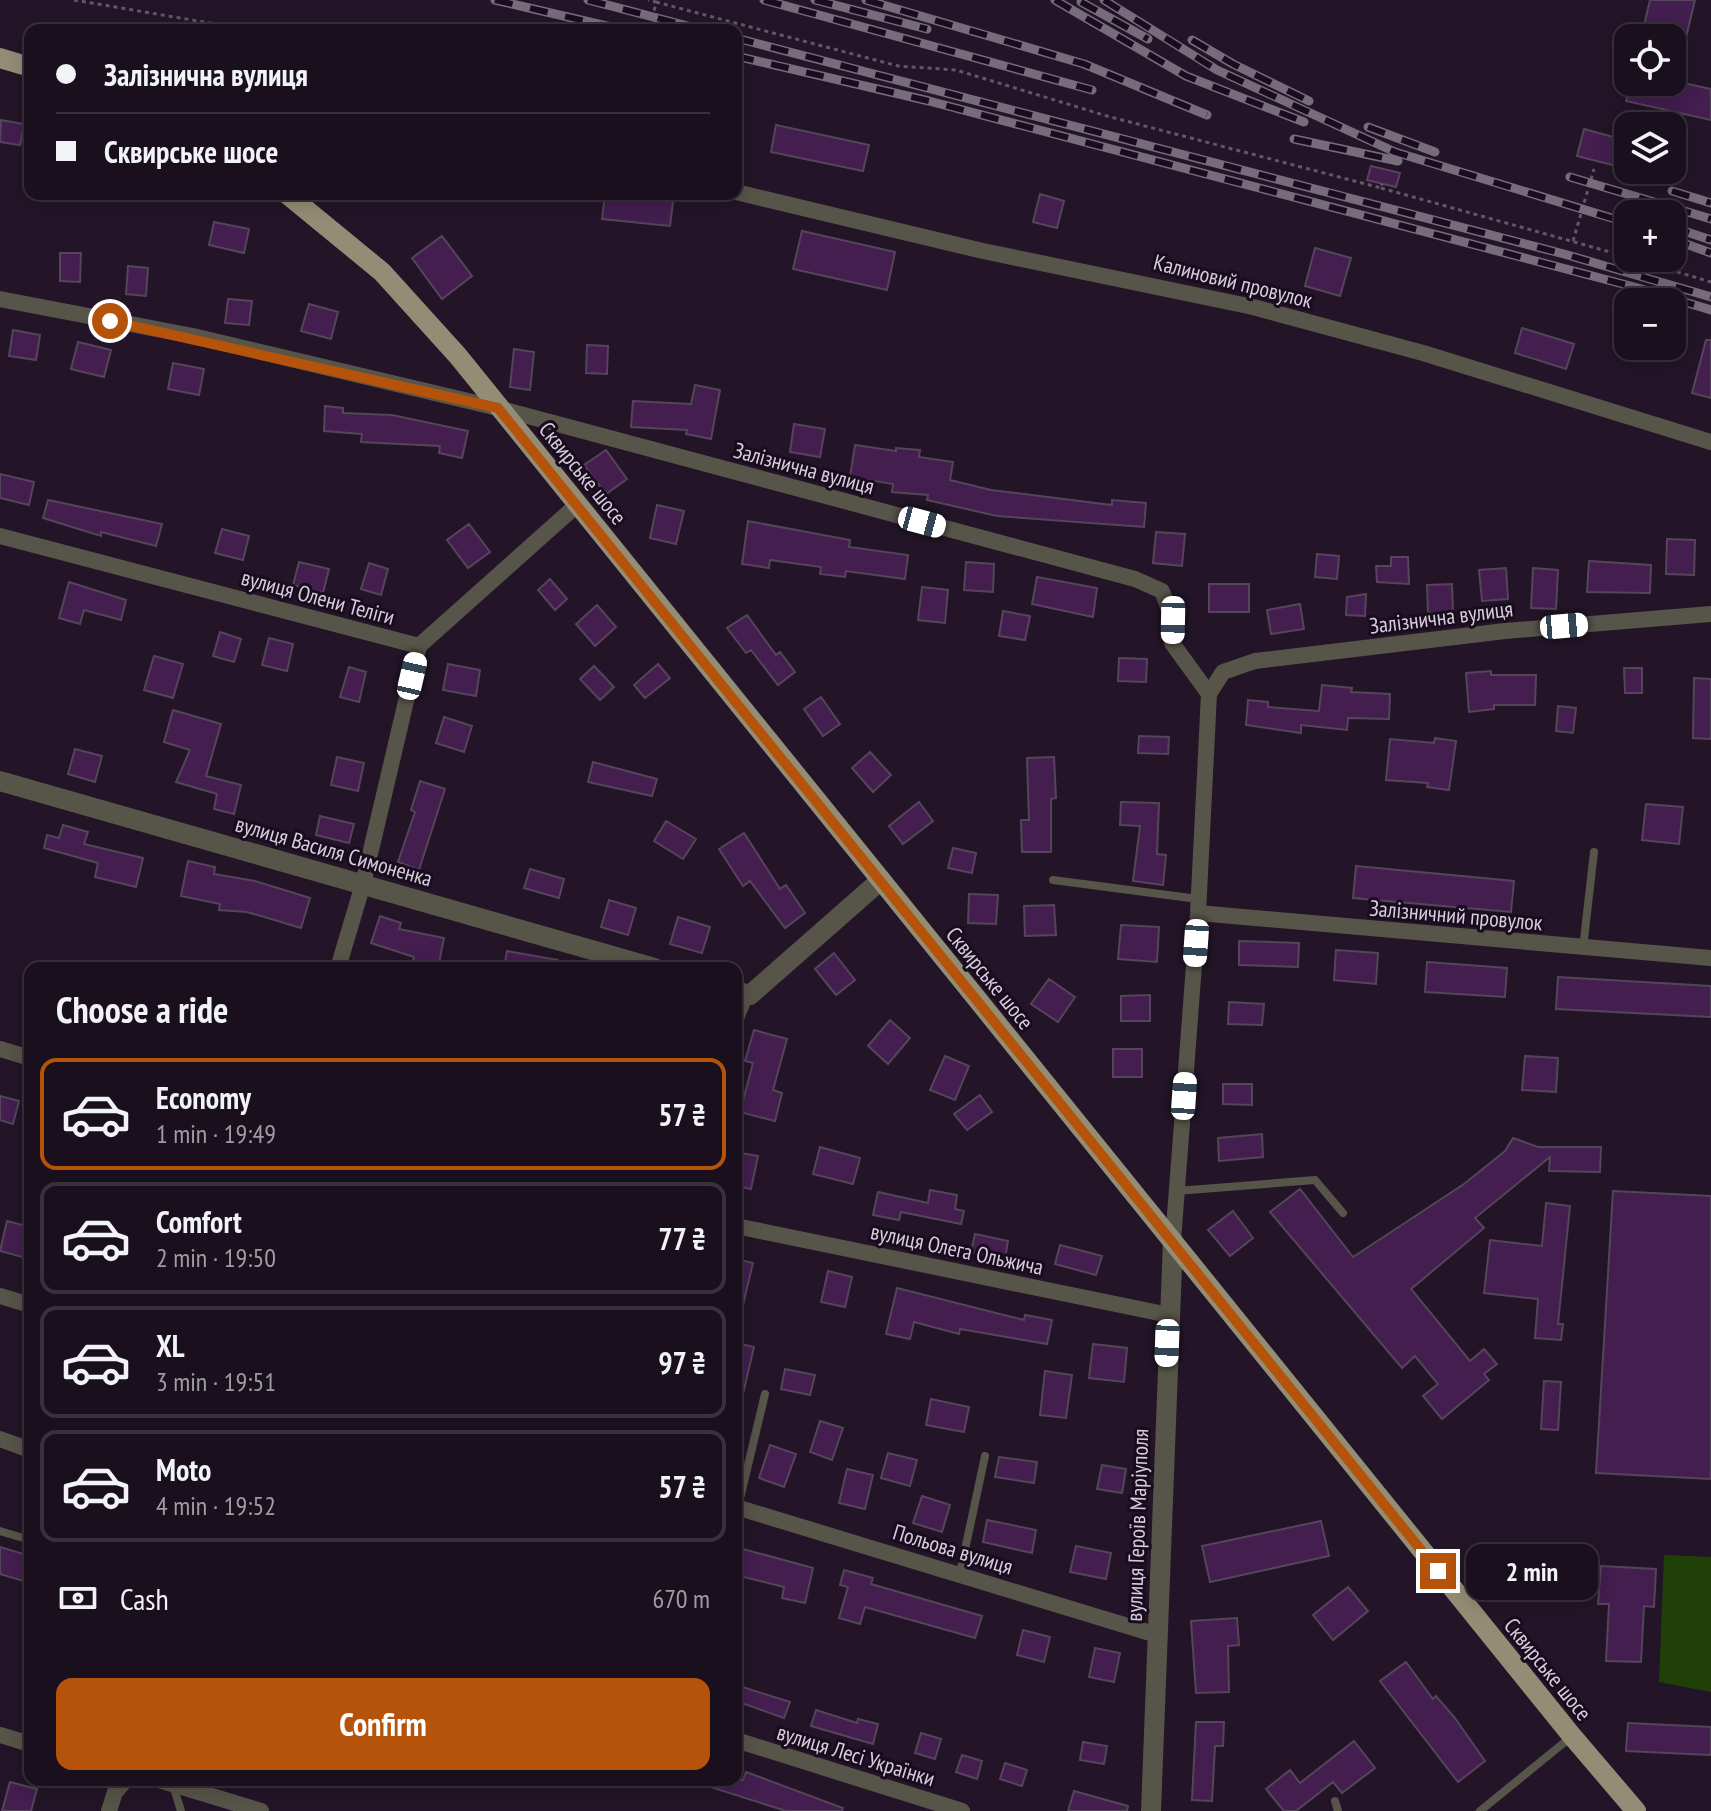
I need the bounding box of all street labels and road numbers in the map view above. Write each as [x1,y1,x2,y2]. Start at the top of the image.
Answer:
street label: Калиновий провулок [1151,248,1316,314]
street label: Сквирське шосе [533,416,633,530]
street label: Залізнична вулиця [731,436,877,500]
street label: вулиця Олени Теліги [238,563,398,631]
street label: Залізнична вулиця [1368,594,1514,640]
street label: вулиця Василя Симоненка [232,810,436,892]
street label: Залізничний провулок [1368,893,1544,937]
street label: Сквирське шосе [940,921,1040,1035]
street label: вулиця Олега Ольжича [868,1217,1046,1281]
street label: вулиця Героїв Маріуполя [1120,1428,1154,1622]
street label: Польова вулиця [890,1518,1016,1580]
street label: Сквирське шосе [1498,1612,1598,1726]
street label: вулиця Лесі Українки [774,1718,938,1792]

